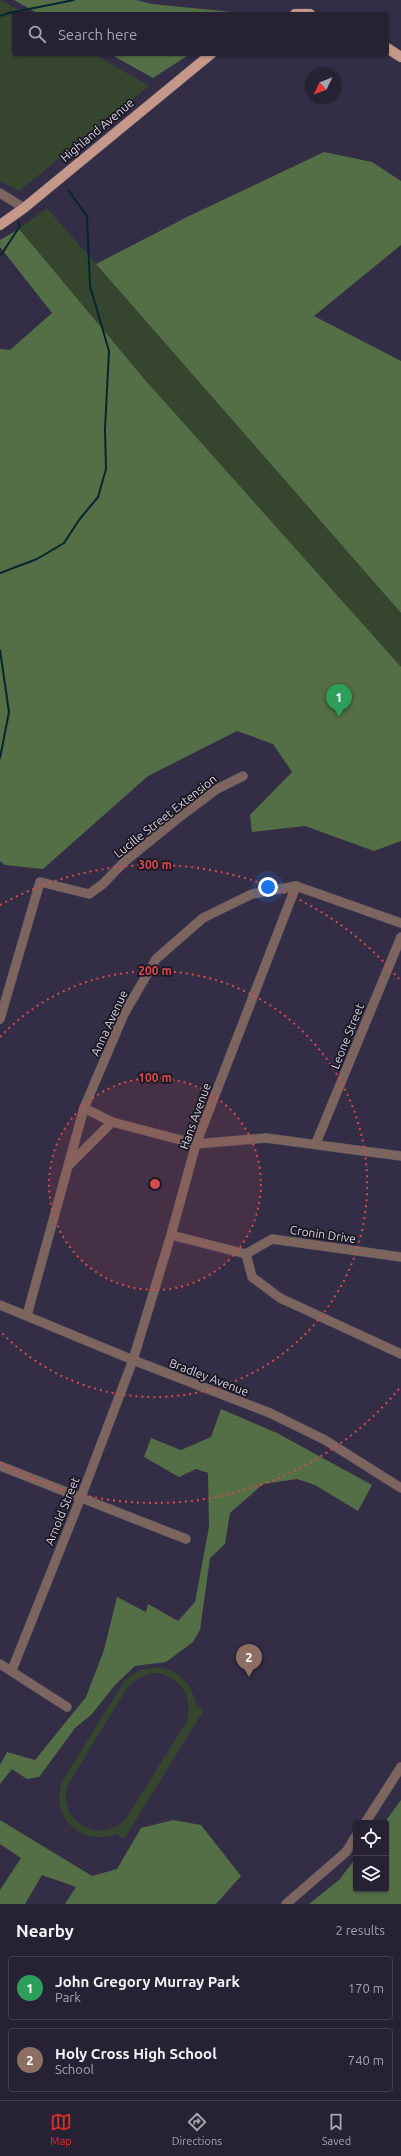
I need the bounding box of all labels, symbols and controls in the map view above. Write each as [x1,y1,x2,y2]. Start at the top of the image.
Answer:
search box [12,12,389,56]
icon: search [26,23,48,45]
text: Search here [58,26,137,43]
north arrow [305,68,341,104]
street label: Highland Avenue [58,96,136,164]
pin: 1 [326,684,352,717]
street label: Lucille Street Extension [111,772,219,860]
text: 300 m [138,858,172,871]
your location [258,877,278,897]
text: 200 m [138,964,172,977]
street label: Anna Avenue [88,988,130,1058]
street label: Leone Street [328,1001,366,1071]
text: 100 m [138,1071,172,1084]
street label: Hans Avenue [177,1081,213,1151]
centre of rings [148,1177,162,1191]
street label: Cronin Drive [289,1223,357,1245]
street label: Bradley Avenue [167,1356,251,1398]
street label: Arnold Street [42,1475,82,1547]
pin: 2 [236,1644,262,1677]
map controls [353,1820,389,1892]
button: locate [353,1820,389,1856]
button: layers [353,1856,389,1892]
text: Nearby [16,1921,74,1940]
text: 2 results [335,1923,385,1937]
text: John Gregory Murray Park [55,1973,240,1990]
text: 1 [26,1981,34,1995]
text: 170 m [348,1981,384,1995]
text: Park [55,1990,81,2004]
text: Holy Cross High School [55,2045,217,2062]
text: 2 [26,2053,34,2067]
text: 740 m [348,2053,384,2067]
text: School [55,2062,94,2076]
tab: Map [50,2111,72,2147]
tab: Directions [172,2111,222,2147]
tab: Saved [322,2111,351,2147]

